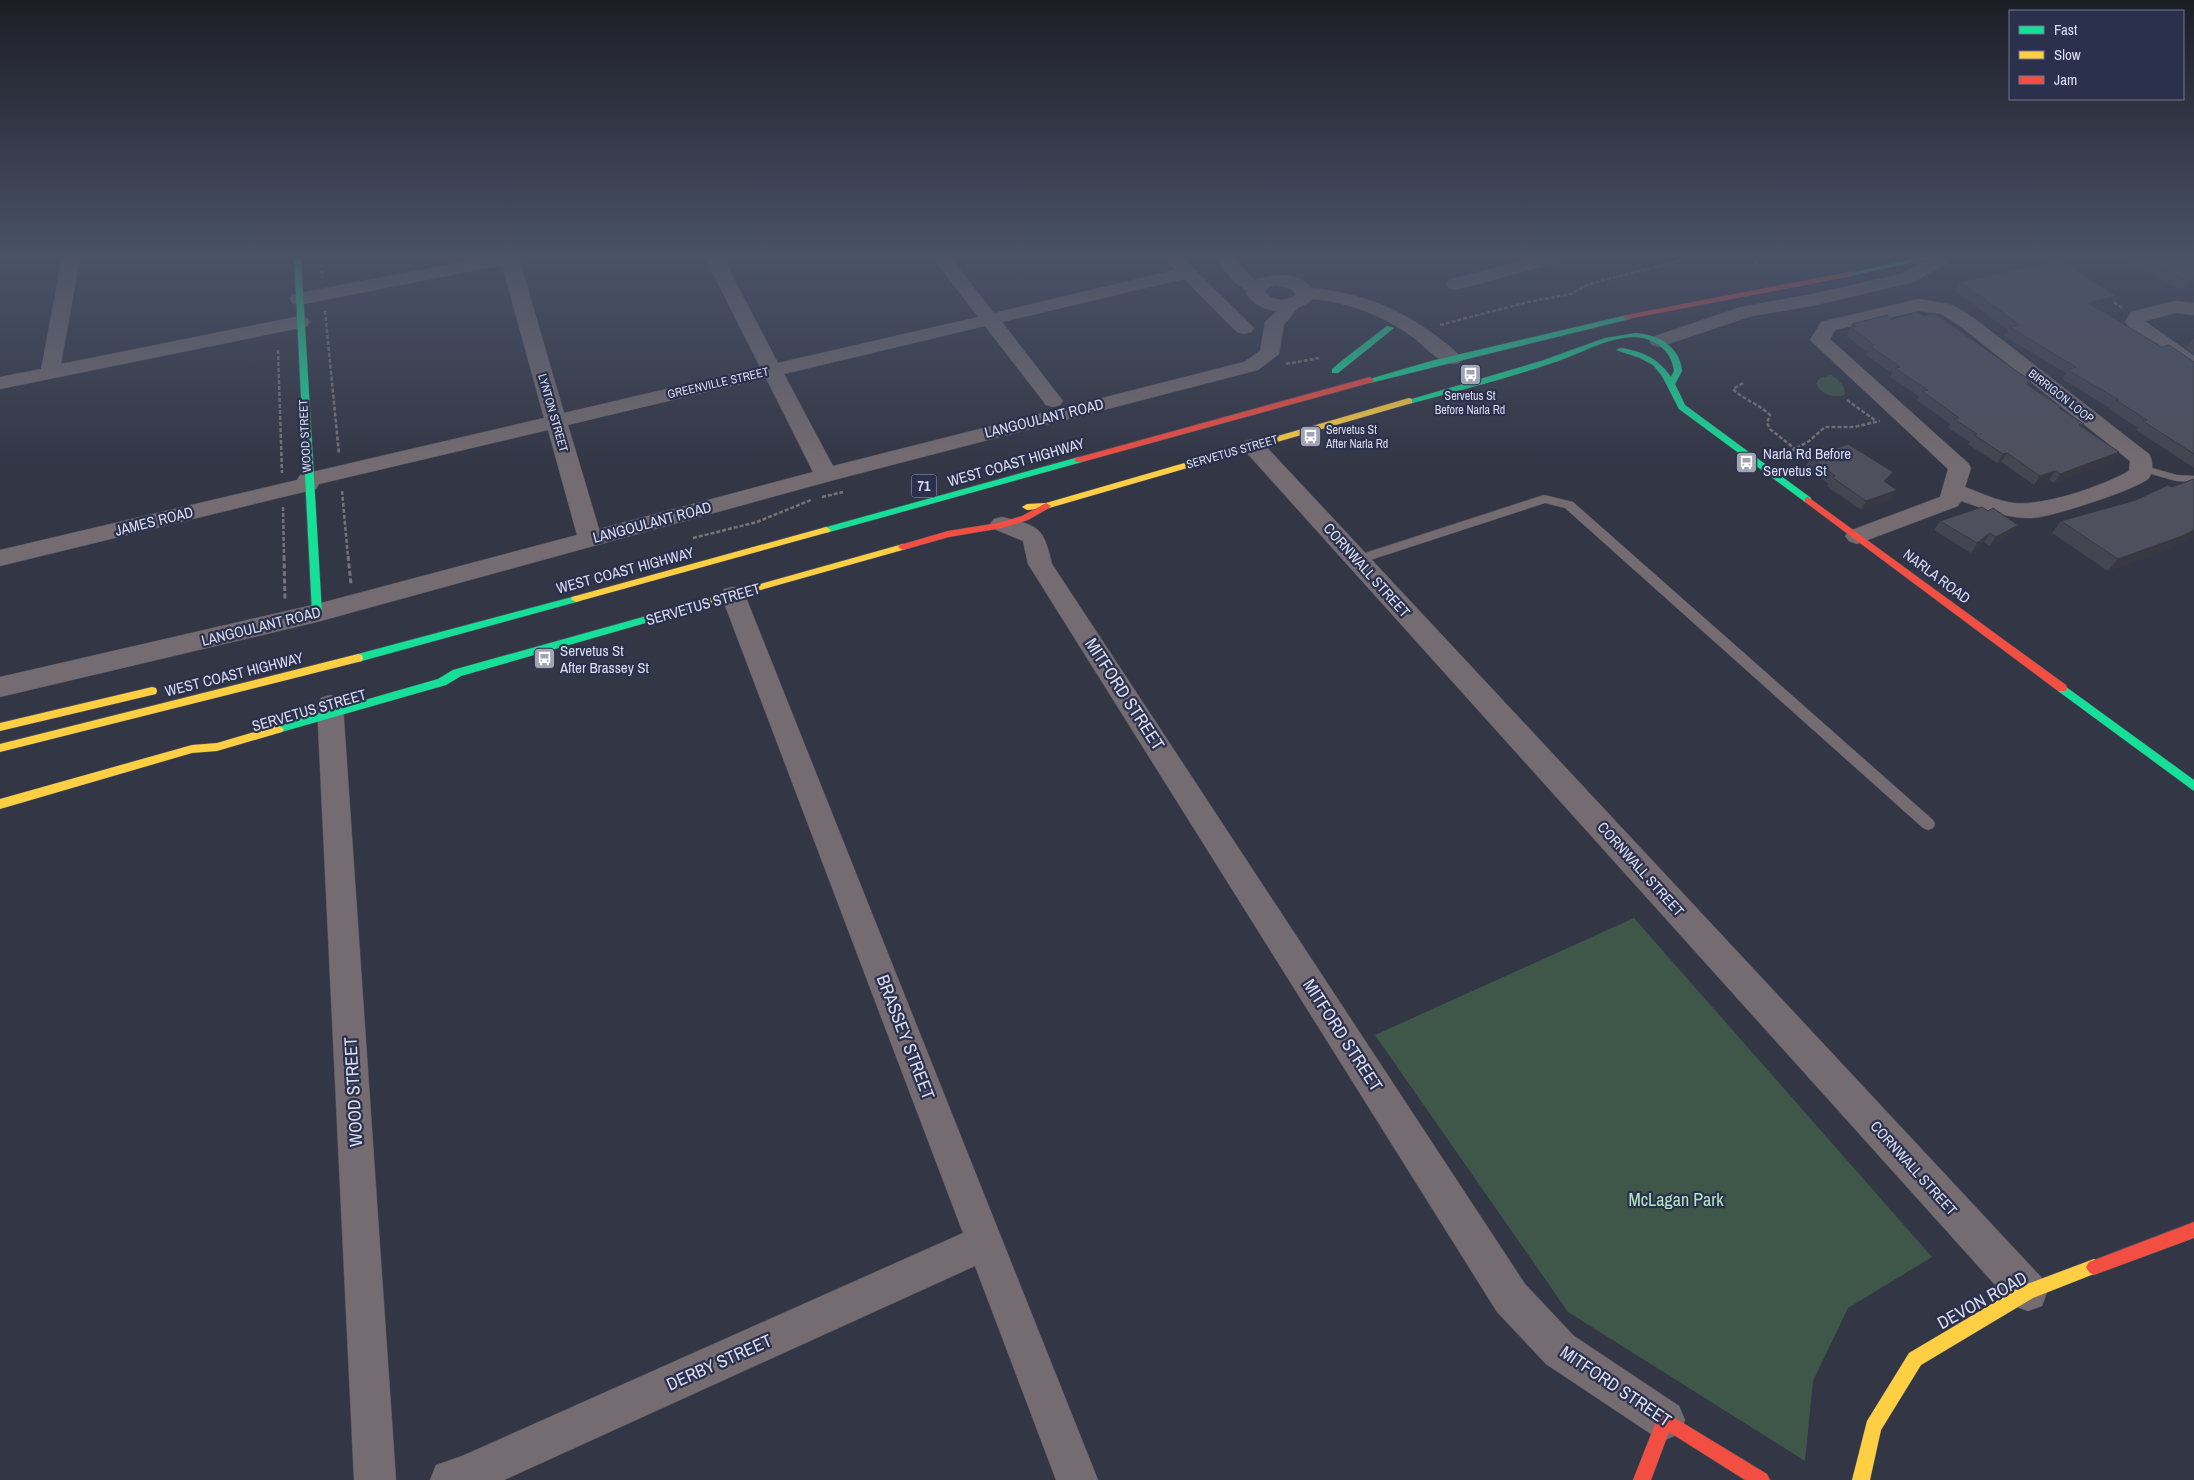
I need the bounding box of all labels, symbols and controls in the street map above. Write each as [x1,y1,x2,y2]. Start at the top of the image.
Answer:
legend [2009,10,2184,100]
text: Fast [2054,19,2078,40]
text: Slow [2054,44,2081,65]
text: Jam [2054,69,2077,90]
bus stop icon: Servetus St Before Narla Rd [1458,363,1482,387]
street label: GREENVILLE STREET [666,364,770,402]
street label: BIRRIGON LOOP [2025,365,2097,427]
street label: LYNTON STREET [534,372,572,454]
place label: Servetus St Before Narla Rd [1435,388,1505,418]
street label: LANGOULANT ROAD [982,393,1106,443]
street label: WOOD STREET [295,399,315,473]
place label: Servetus St After Narla Rd [1325,422,1388,452]
bus stop icon: Servetus St After Narla Rd [1298,425,1322,449]
street label: SERVETUS STREET [1184,431,1280,473]
street label: WEST COAST HIGHWAY [945,432,1088,492]
place label: Narla Rd Before Servetus St [1763,443,1851,481]
bus stop icon: Narla Rd Before Servetus St [1735,450,1759,474]
road number: 71 [912,474,936,498]
street label: LANGOULANT ROAD [590,496,714,548]
street label: JAMES ROAD [113,501,195,541]
street label: CORNWALL STREET [1319,518,1416,622]
street label: WEST COAST HIGHWAY [554,541,697,598]
street label: NARLA ROAD [1899,544,1975,608]
street label: SERVETUS STREET [643,578,763,630]
street label: LANGOULANT ROAD [199,601,323,651]
street label: MITFORD STREET [1079,633,1171,755]
place label: Servetus St After Brassey St [559,640,649,678]
street label: WEST COAST HIGHWAY [163,646,306,701]
bus stop icon: Servetus St After Brassey St [532,647,556,671]
street label: SERVETUS STREET [249,684,369,736]
street label: CORNWALL STREET [1593,817,1690,921]
street label: BRASSEY STREET [871,971,941,1103]
street label: MITFORD STREET [1297,974,1389,1096]
street label: WOOD STREET [338,1036,368,1148]
street label: CORNWALL STREET [1866,1116,1963,1220]
park label: McLagan Park [1628,1187,1724,1212]
street label: DEVON ROAD [1933,1265,2031,1335]
street label: DERBY STREET [662,1328,776,1396]
street label: MITFORD STREET [1555,1339,1677,1433]

